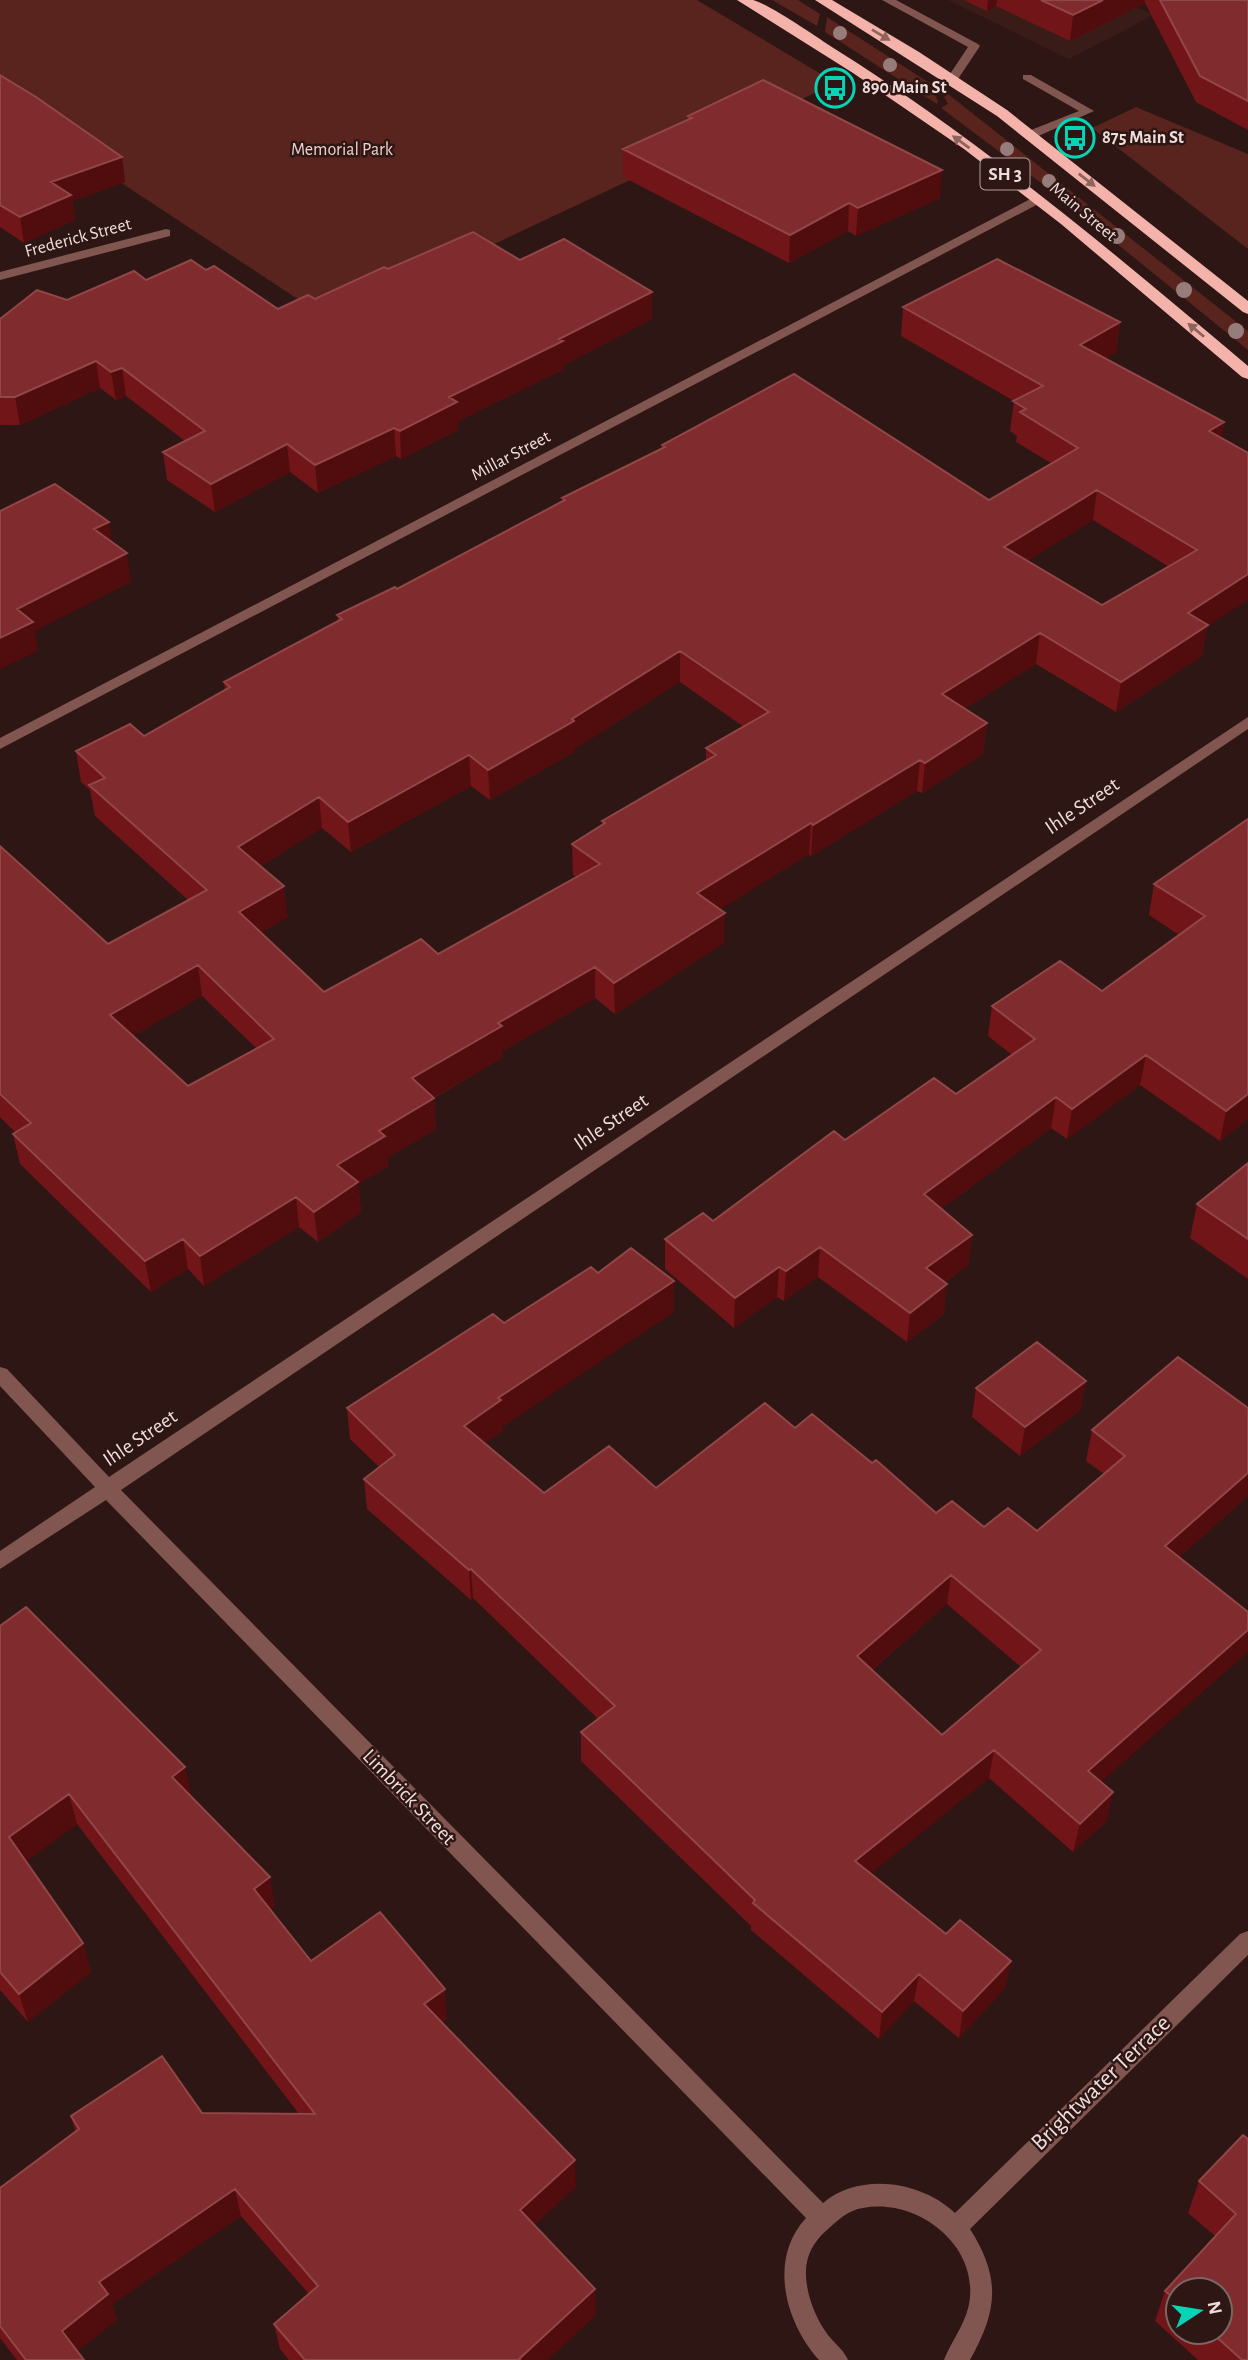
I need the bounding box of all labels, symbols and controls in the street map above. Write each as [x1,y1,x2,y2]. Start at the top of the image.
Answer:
one-way arrow [871,29,890,41]
bus stop icon: 890 Main St [814,67,856,109]
place label: 890 Main St [862,79,946,97]
bus stop icon: 875 Main St [1054,117,1096,159]
place label: 875 Main St [1102,129,1184,147]
one-way arrow [952,135,970,149]
park label: Memorial Park [291,141,394,159]
road number: SH 3 [981,158,1030,190]
one-way arrow [1077,172,1095,187]
street label: Main Street [1046,179,1120,245]
street label: Frederick Street [23,215,133,261]
one-way arrow [1187,323,1204,338]
street label: Millar Street [468,428,554,484]
street label: Ihle Street [1041,774,1123,838]
street label: Ihle Street [570,1090,652,1154]
street label: Ihle Street [99,1406,181,1470]
street label: Limbrick Street [359,1745,460,1849]
street label: Brightwater Terrace [1027,2011,1175,2155]
north arrow [1164,2276,1234,2346]
text: N [1203,2299,1225,2316]

